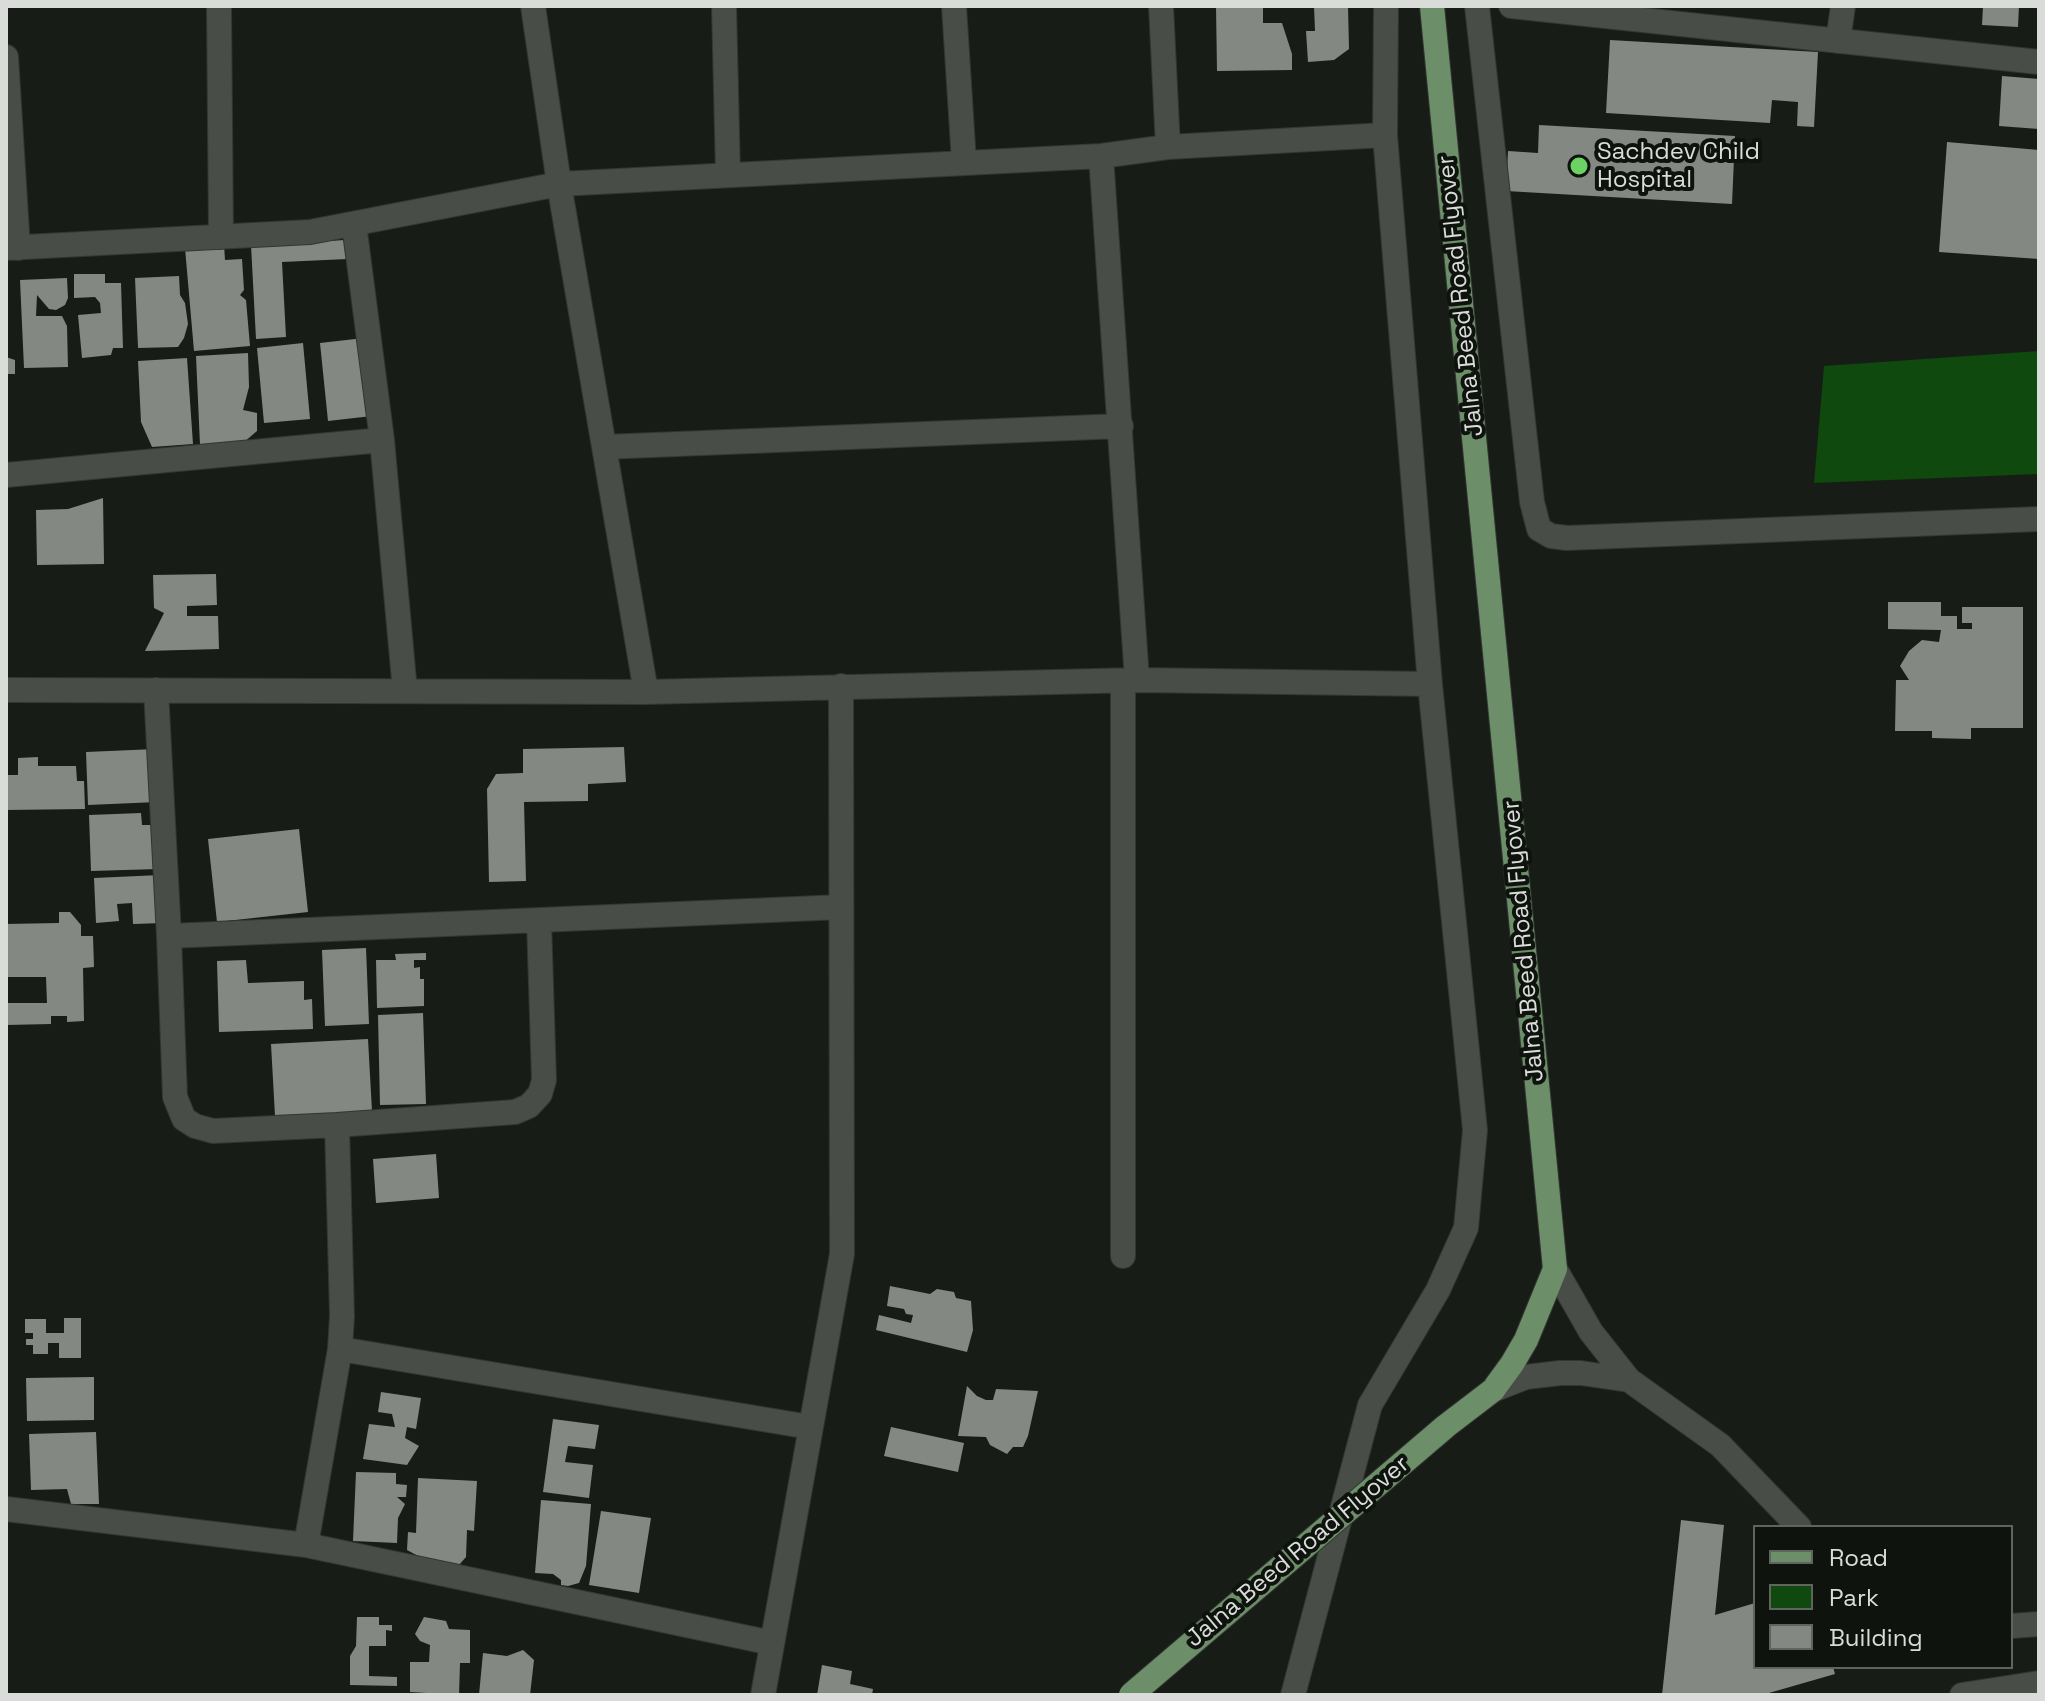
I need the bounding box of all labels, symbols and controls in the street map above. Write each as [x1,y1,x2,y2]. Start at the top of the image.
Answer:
place label: Sachdev Child Hospital [1597,138,1760,194]
street label: Jalna Beed Road Flyover [1432,154,1490,438]
marker: Sachdev Child Hospital [1568,155,1590,177]
street label: Jalna Beed Road Flyover [1497,799,1551,1083]
street label: Jalna Beed Road Flyover [1181,1450,1415,1654]
legend [1753,1525,2013,1669]
text: Road [1829,1542,1888,1573]
text: Park [1829,1582,1879,1613]
text: Building [1829,1622,1923,1653]

